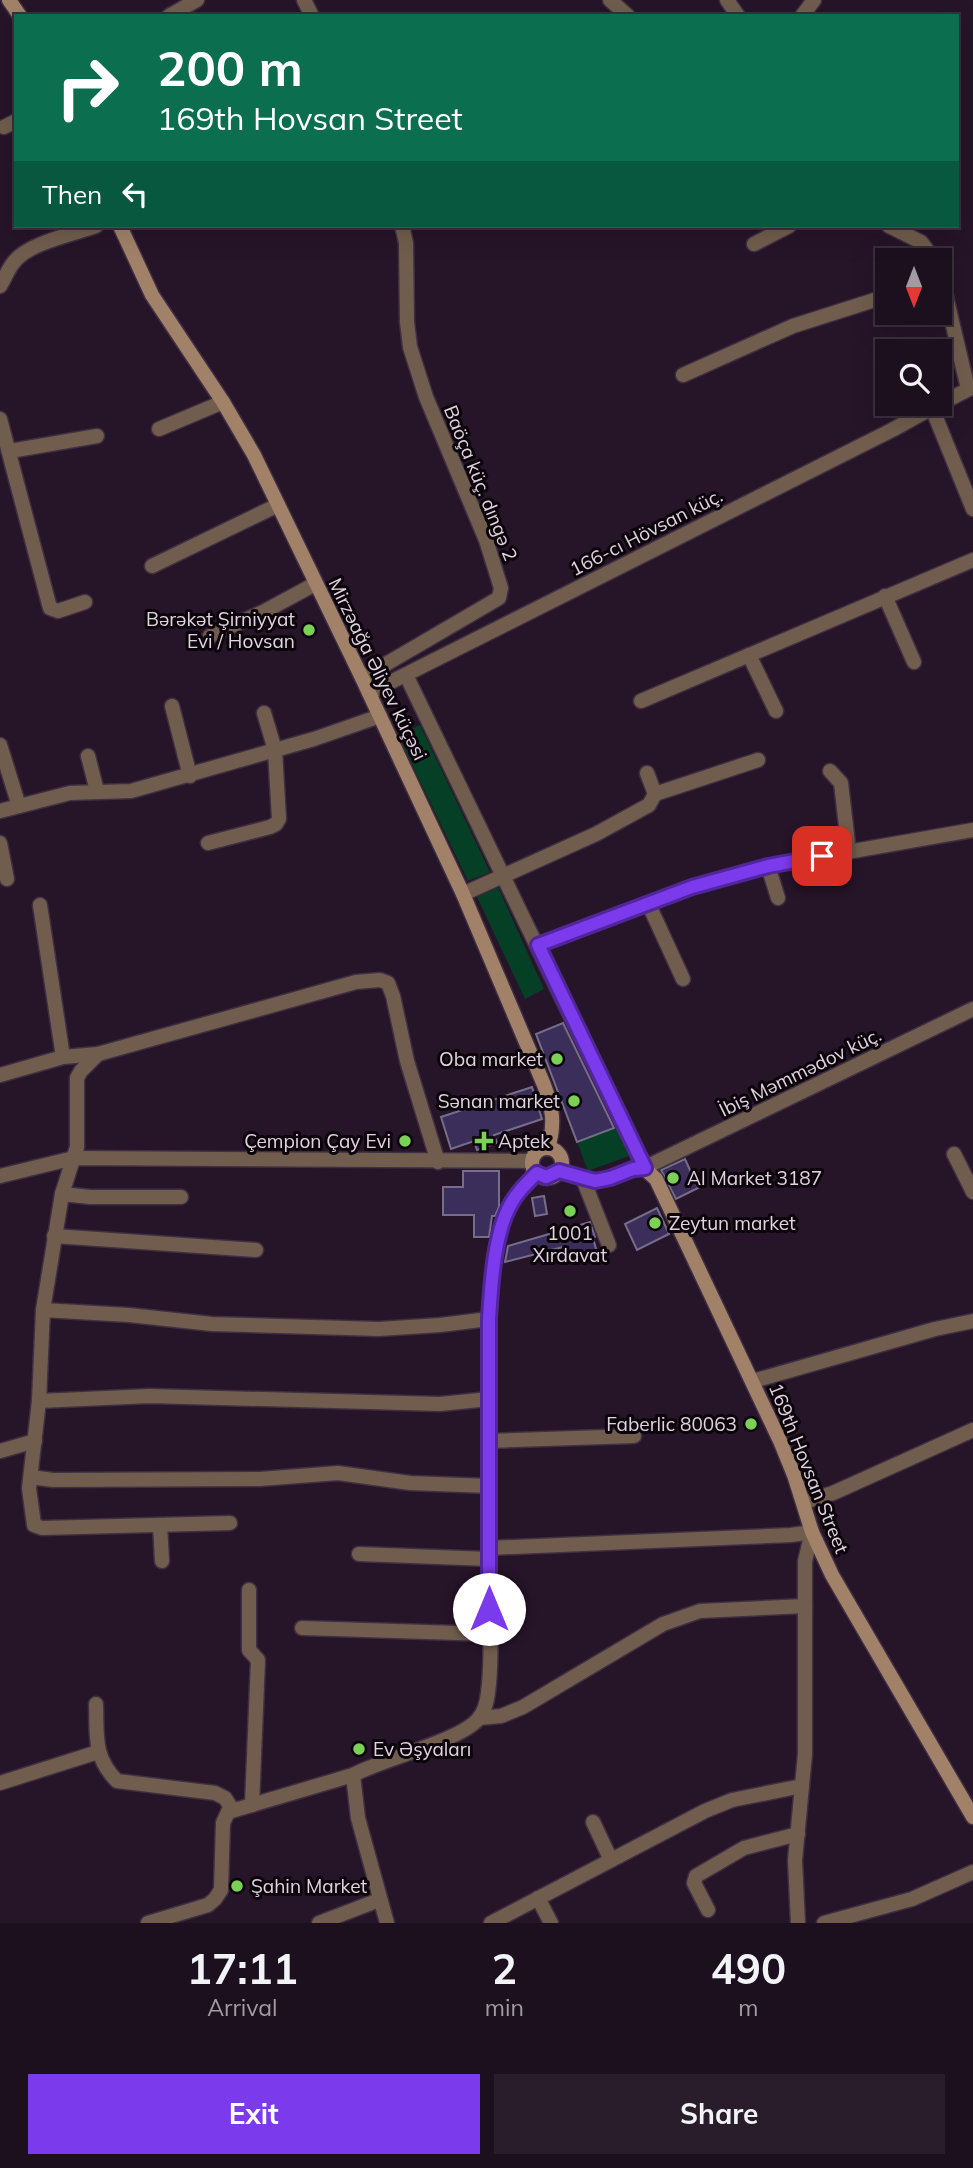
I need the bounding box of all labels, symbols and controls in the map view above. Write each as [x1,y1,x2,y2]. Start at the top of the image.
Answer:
text: 200 m [157,37,303,98]
icon: right [42,42,133,133]
text: 169th Hovsan Street [157,98,463,138]
icon: left [116,175,154,213]
text: Then [42,178,102,211]
north arrow [875,248,952,326]
map controls [875,248,952,416]
button: search [875,339,952,416]
street label: Baöça küç. dıngə 2 [439,402,523,564]
street label: 166-cı Hövsan küç. [566,483,726,581]
street label: Mirzəağa Əliyev küçəsi [323,574,433,764]
place label: Bərəkət Şirniyyat Evi / Hovsan [146,607,295,653]
marker: Bərəkət Şirniyyat Evi / Hovsan [301,622,317,638]
pin [792,826,852,886]
icon: arrive [803,837,841,875]
street label: İbiş Məmmədov küç. [715,1022,885,1122]
place label: Oba market [439,1047,543,1071]
marker: Oba market [549,1051,565,1067]
place label: Sənan market [438,1089,560,1113]
marker: Sənan market [566,1093,582,1109]
place label: Çempion Çay Evi [244,1129,391,1153]
place label: Aptek [498,1129,550,1153]
marker: Çempion Çay Evi [397,1133,413,1149]
marker: Aptek [476,1133,492,1149]
place label: Al Market 3187 [687,1166,822,1190]
marker: Al Market 3187 [665,1170,681,1186]
marker: 1001 Xırdavat [562,1203,578,1219]
place label: Zeytun market [669,1211,796,1235]
marker: Zeytun market [647,1215,663,1231]
place label: 1001 Xırdavat [533,1221,608,1267]
street label: 169th Hovsan Street [764,1379,854,1557]
place label: Faberlic 80063 [606,1412,737,1436]
marker: Faberlic 80063 [743,1416,759,1432]
position arrow [452,1572,526,1646]
place label: Ev Əşyaları [373,1737,471,1761]
marker: Ev Əşyaları [351,1741,367,1757]
place label: Şahin Market [251,1874,367,1898]
marker: Şahin Market [229,1878,245,1894]
text: 17:11 [187,1942,298,1995]
text: 2 [492,1942,517,1995]
text: 490 [711,1942,786,1995]
text: Arrival [207,1993,278,2022]
text: min [485,1993,524,2022]
text: m [738,1993,759,2022]
button: Exit [28,2074,480,2154]
button: Share [494,2074,945,2154]

